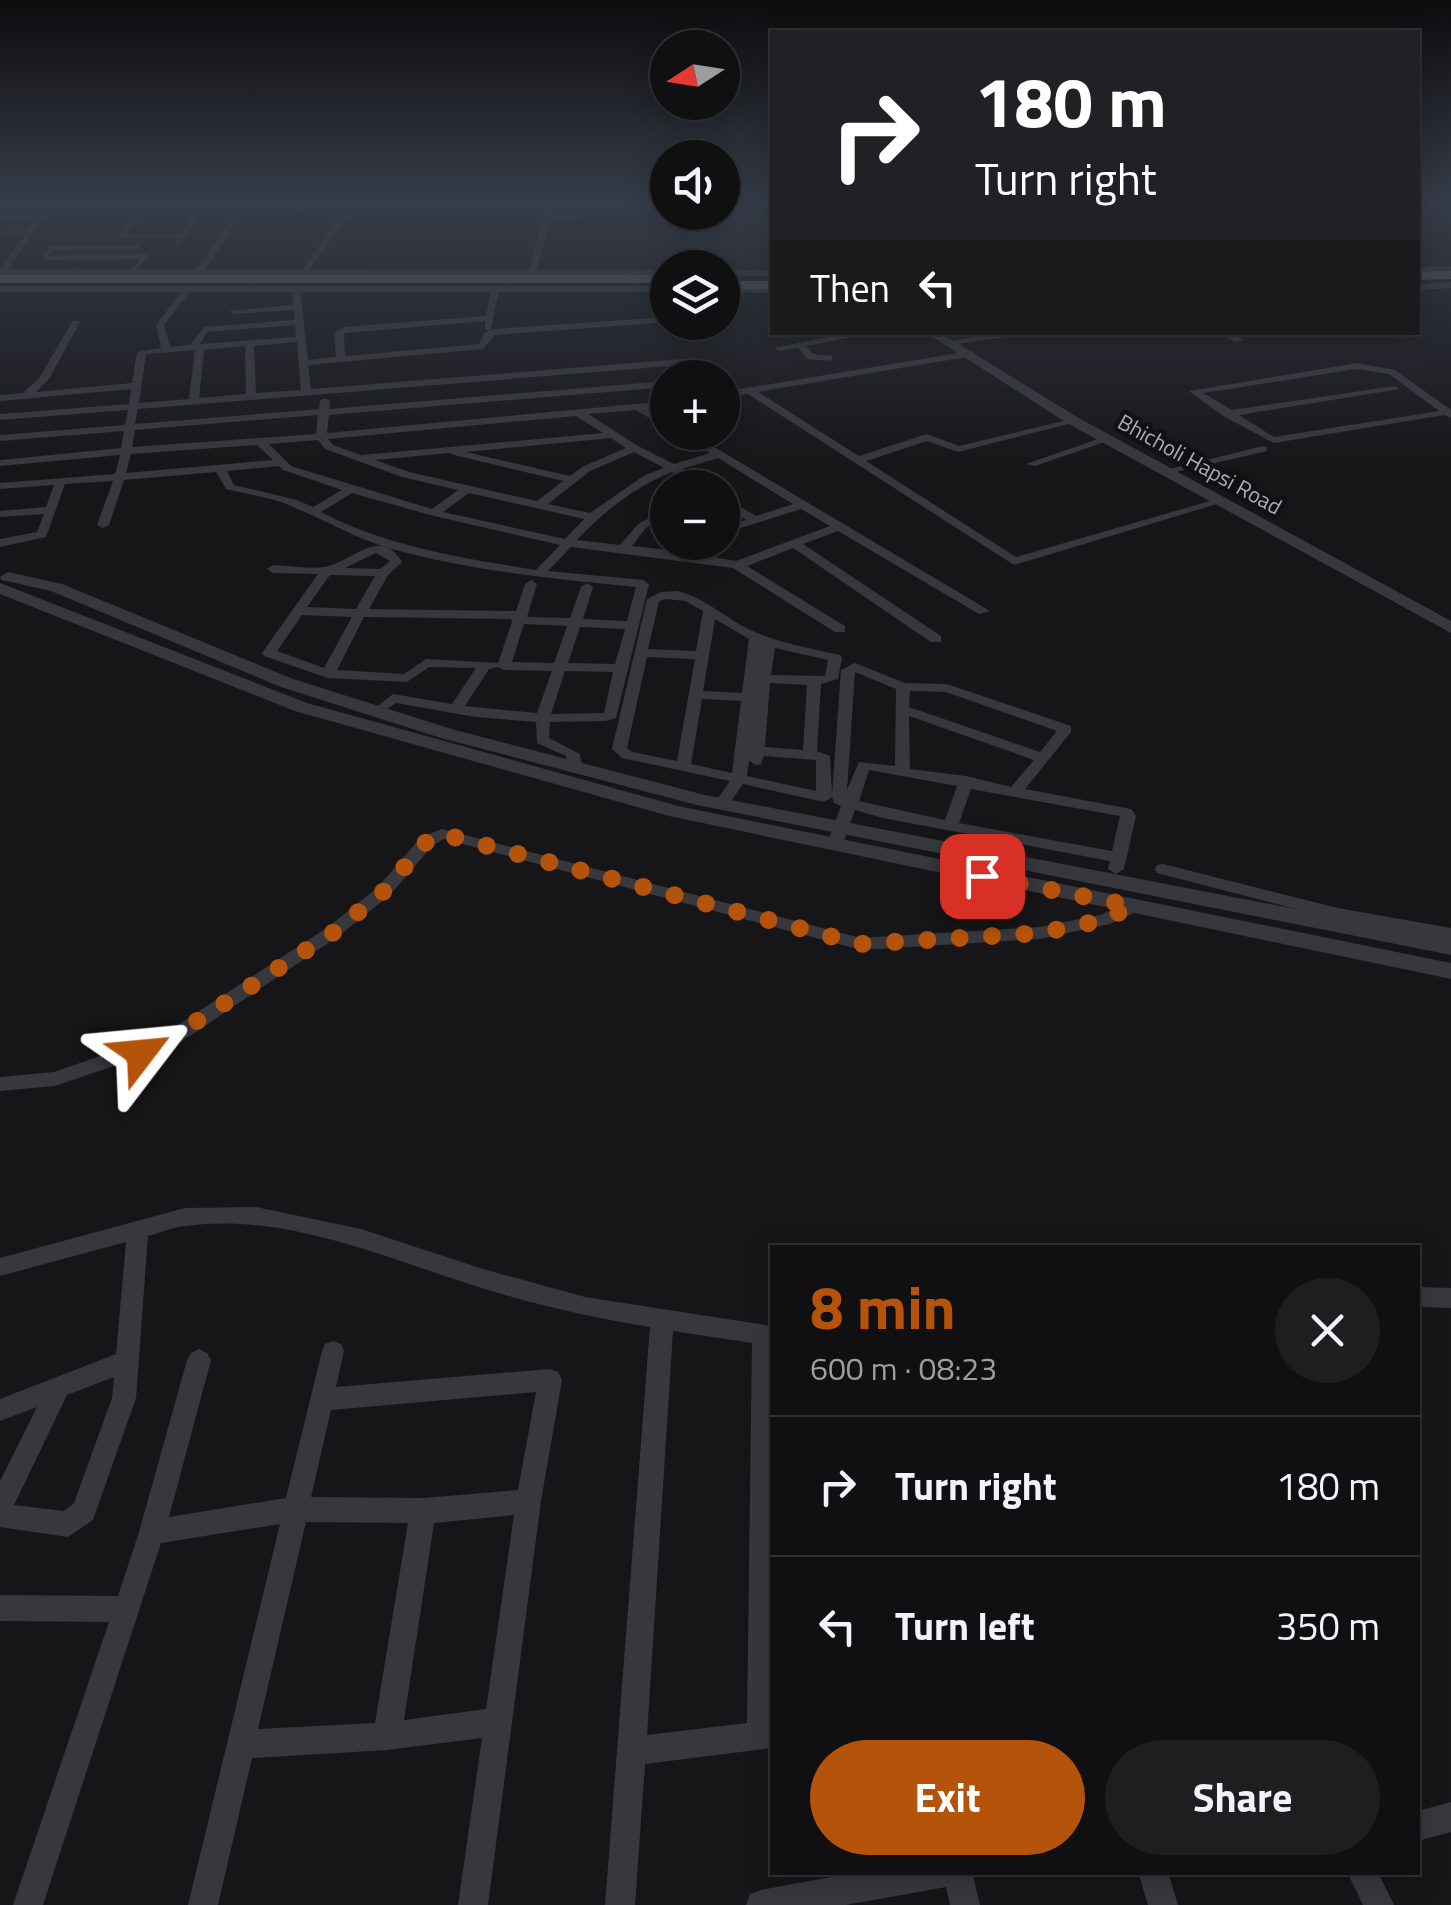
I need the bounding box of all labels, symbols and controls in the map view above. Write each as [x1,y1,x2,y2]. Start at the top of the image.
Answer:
north arrow [650,30,740,120]
map controls [650,30,740,560]
text: 180 m [975,48,1167,154]
icon: right [810,70,940,200]
button: sound [650,140,740,230]
text: Turn right [975,144,1157,212]
button: layers [650,250,740,340]
text: Then [810,259,890,317]
icon: left [910,260,965,315]
button: + [650,360,740,450]
street label: Bhicholi Hapsi Road [1112,405,1288,523]
button: − [650,470,740,560]
pin [940,834,1025,919]
icon: arrive [955,849,1010,904]
position arrow [89,1001,193,1105]
text: 8 min [810,1261,956,1352]
button: close [1275,1278,1380,1383]
text: 600 m · 08:23 [810,1344,997,1392]
text: Turn right [895,1457,1057,1515]
text: 180 m [1276,1457,1380,1515]
icon: right [810,1459,865,1514]
text: Turn left [895,1597,1035,1655]
text: 350 m [1276,1597,1380,1655]
icon: left [810,1599,865,1654]
button: Exit [810,1740,1085,1855]
button: Share [1105,1740,1380,1855]

